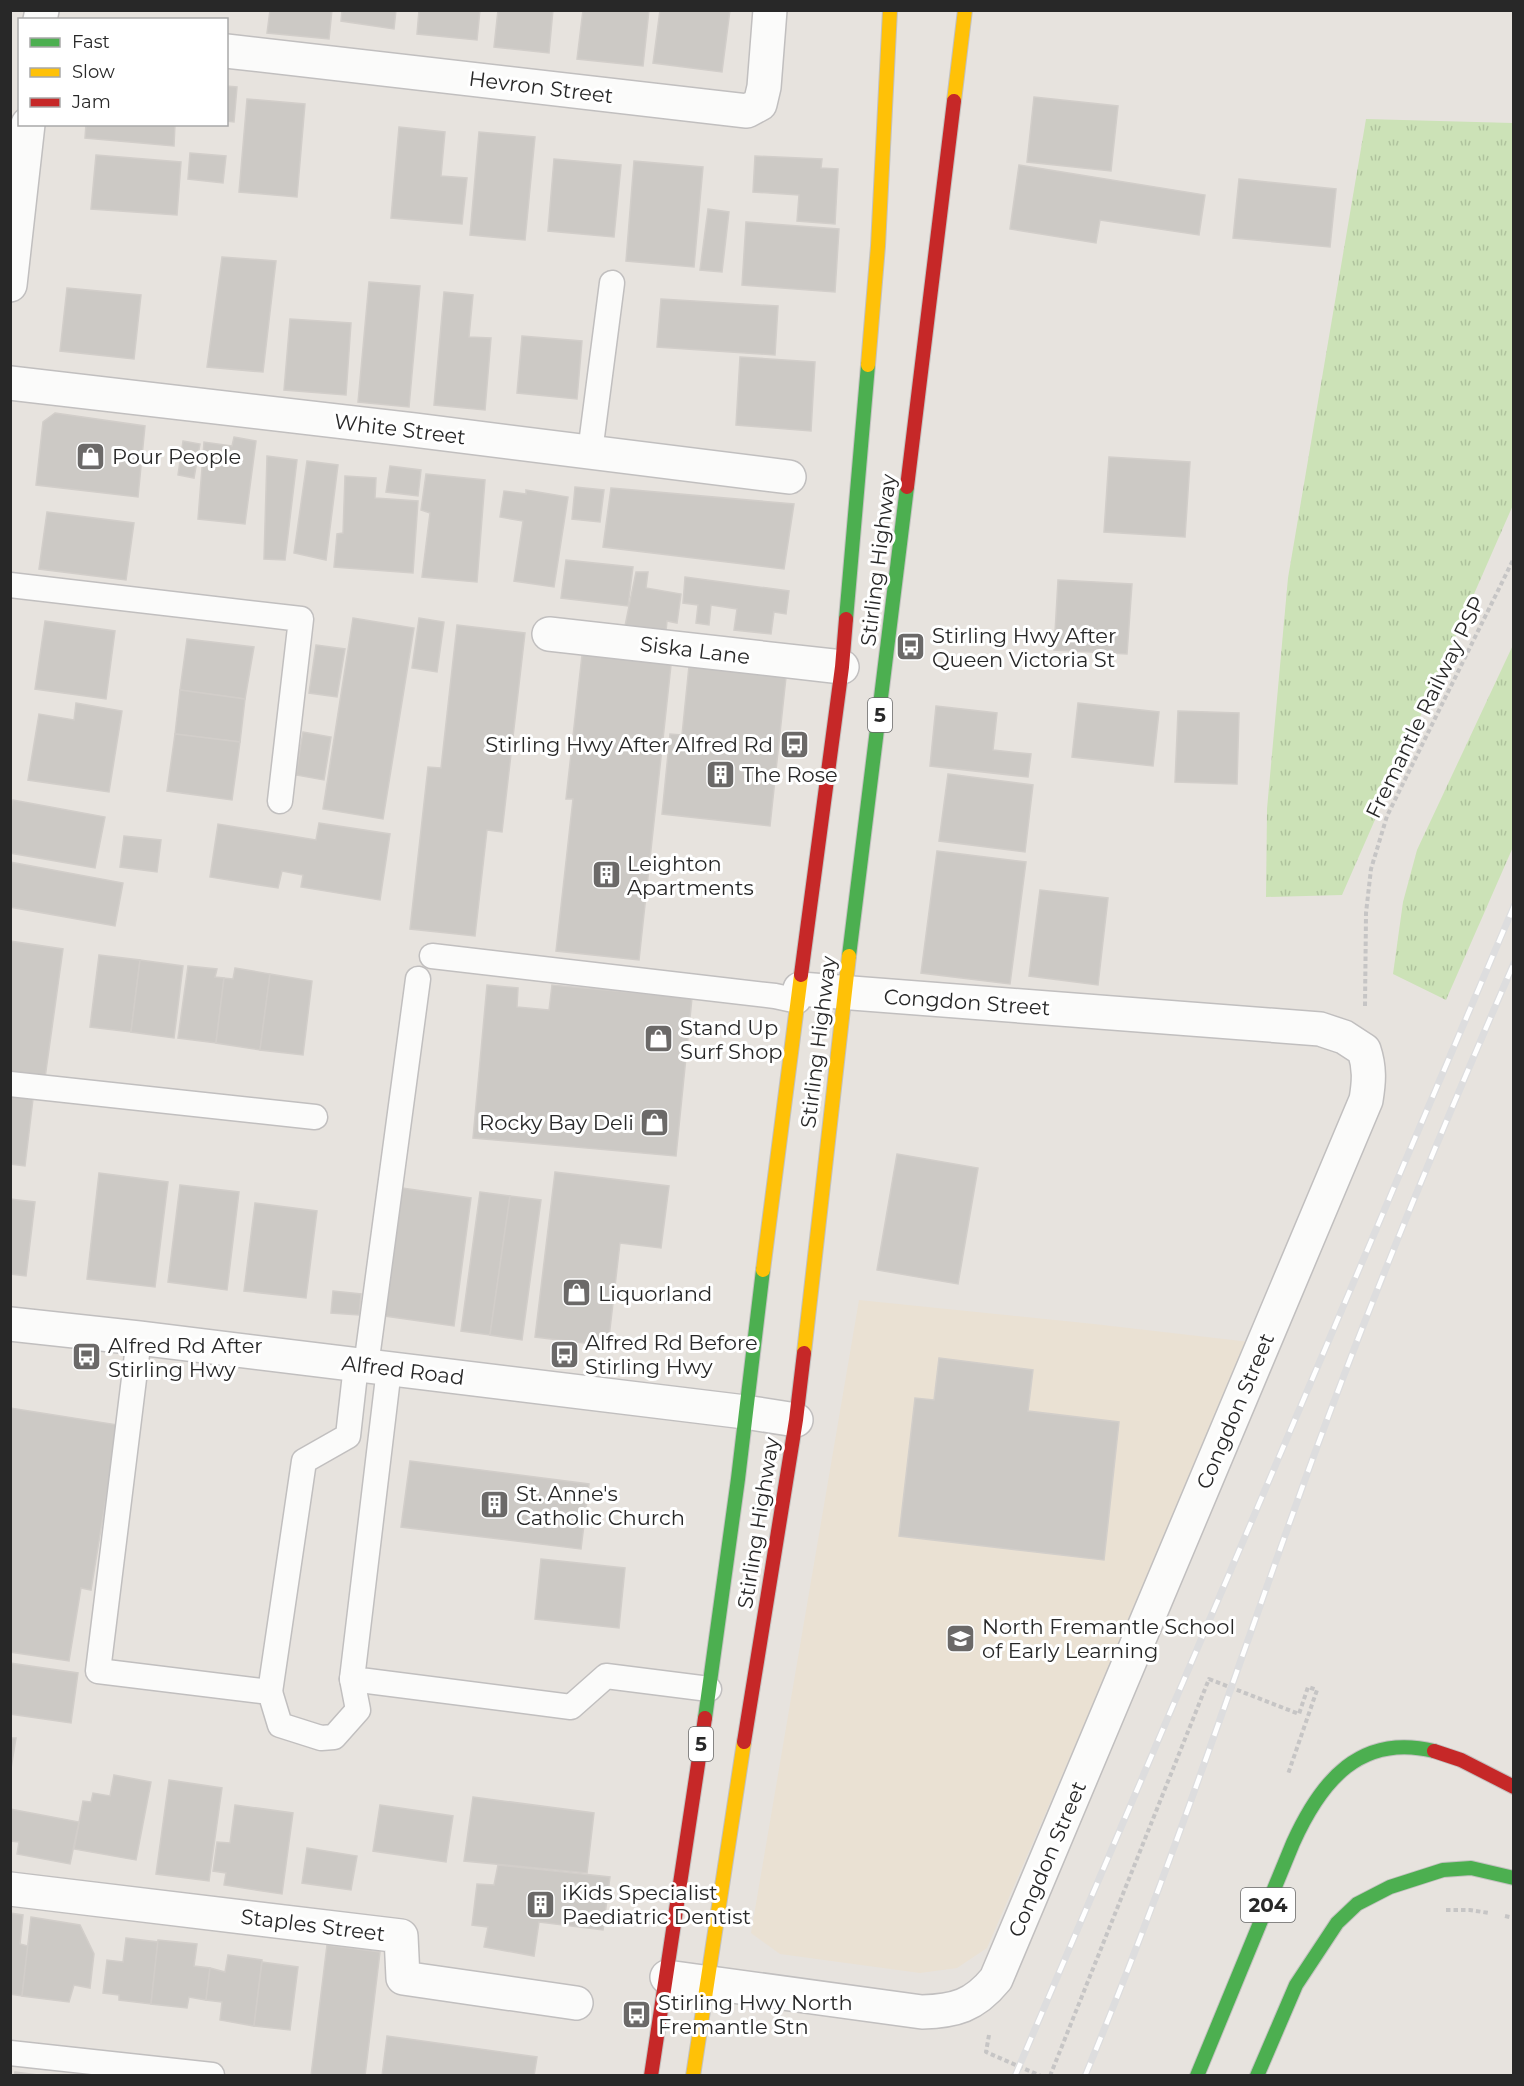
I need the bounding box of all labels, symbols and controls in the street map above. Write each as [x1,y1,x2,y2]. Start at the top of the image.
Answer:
legend [18,18,228,126]
text: Fast [72,31,110,53]
text: Slow [72,61,115,83]
street label: Hevron Street [467,66,615,108]
text: Jam [71,91,111,113]
street label: White Street [333,409,467,449]
shop icon: Pour People [75,440,107,472]
place label: Pour People [112,444,241,469]
street label: Stirling Highway [855,472,901,648]
street label: Fremantle Railway PSP [1360,592,1490,822]
place label: Stirling Hwy After Queen Victoria St [932,623,1116,672]
street label: Siska Lane [639,631,751,669]
bus stop icon: Stirling Hwy After Queen Victoria St [895,631,927,663]
road number: 5 [868,698,892,732]
bus stop icon: Stirling Hwy After Alfred Rd [778,728,810,760]
place label: Stirling Hwy After Alfred Rd [485,732,773,757]
building icon: The Rose [705,758,737,790]
place label: The Rose [742,762,838,787]
place label: Leighton Apartments [627,851,754,900]
building icon: Leighton Apartments [590,859,622,891]
street label: Stirling Highway [795,954,841,1130]
street label: Congdon Street [883,984,1051,1020]
place label: Stand Up Surf Shop [680,1015,783,1064]
shop icon: Stand Up Surf Shop [643,1023,675,1055]
shop icon: Rocky Bay Deli [639,1106,671,1138]
place label: Rocky Bay Deli [479,1110,634,1135]
shop icon: Liquorland [561,1277,593,1309]
place label: Liquorland [598,1281,712,1306]
street label: Congdon Street [1191,1329,1279,1493]
place label: Alfred Rd Before Stirling Hwy [585,1330,758,1379]
place label: Alfred Rd After Stirling Hwy [108,1333,263,1382]
bus stop icon: Alfred Rd Before Stirling Hwy [548,1338,580,1370]
bus stop icon: Alfred Rd After Stirling Hwy [71,1341,103,1373]
street label: Alfred Road [340,1350,466,1390]
street label: Stirling Highway [732,1435,784,1611]
place label: St. Anne's Catholic Church [516,1481,685,1530]
building icon: St. Anne's Catholic Church [479,1489,511,1521]
place label: North Fremantle School of Early Learning [982,1614,1235,1663]
school or university icon: North Fremantle School of Early Learning [945,1622,977,1654]
road number: 5 [689,1727,713,1761]
street label: Congdon Street [1003,1777,1091,1941]
place label: iKids Specialist Paediatric Dentist [562,1880,751,1929]
building icon: iKids Specialist Paediatric Dentist [525,1888,557,1920]
road number: 204 [1241,1888,1295,1922]
street label: Staples Street [239,1904,387,1946]
place label: Stirling Hwy North Fremantle Stn [658,1990,853,2039]
bus stop icon: Stirling Hwy North Fremantle Stn [621,1998,653,2030]

